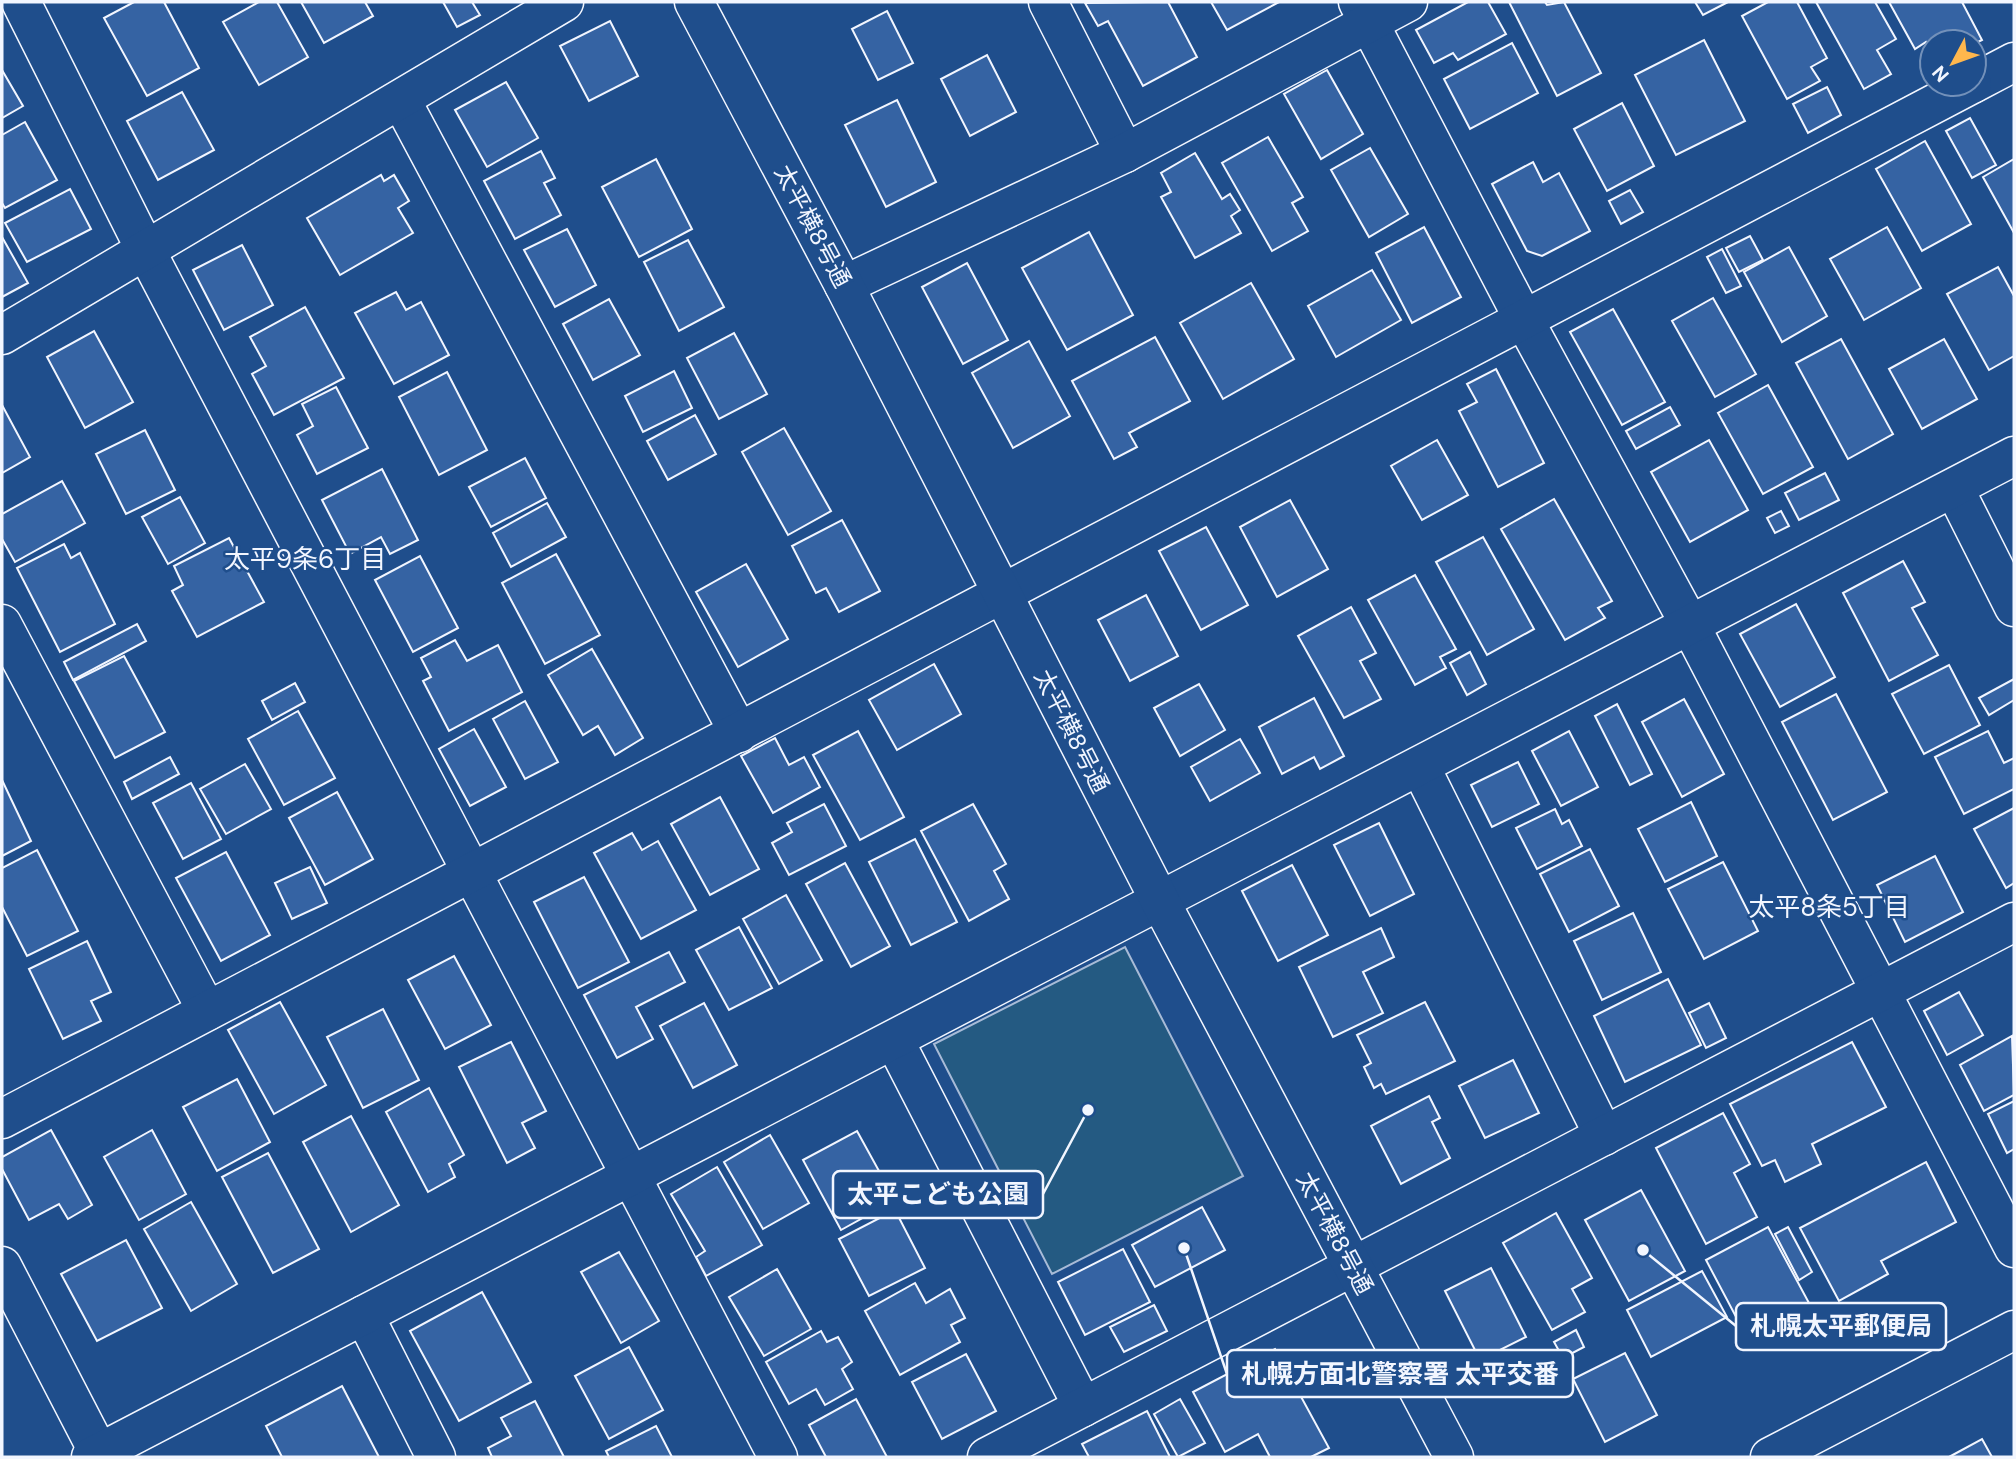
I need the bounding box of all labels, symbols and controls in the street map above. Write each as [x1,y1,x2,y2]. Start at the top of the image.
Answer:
north arrow [1918,28,1988,98]
text: N [1927,60,1955,87]
street label: 太平横8号通 [768,159,858,293]
district label: 太平9条6丁目 [224,542,386,576]
street label: 太平横8号通 [1028,664,1116,798]
district label: 太平8条5丁目 [1748,890,1910,924]
street label: 太平横8号通 [1290,1166,1380,1300]
callout: 太平こども公園 [833,1171,1043,1218]
text: 太平こども公園 [847,1177,1029,1211]
callout: 札幌太平郵便局 [1736,1303,1946,1350]
text: 札幌太平郵便局 [1750,1309,1932,1343]
callout: 札幌方面北警察署 太平交番 [1227,1350,1573,1397]
text: 札幌方面北警察署 太平交番 [1241,1357,1559,1391]

